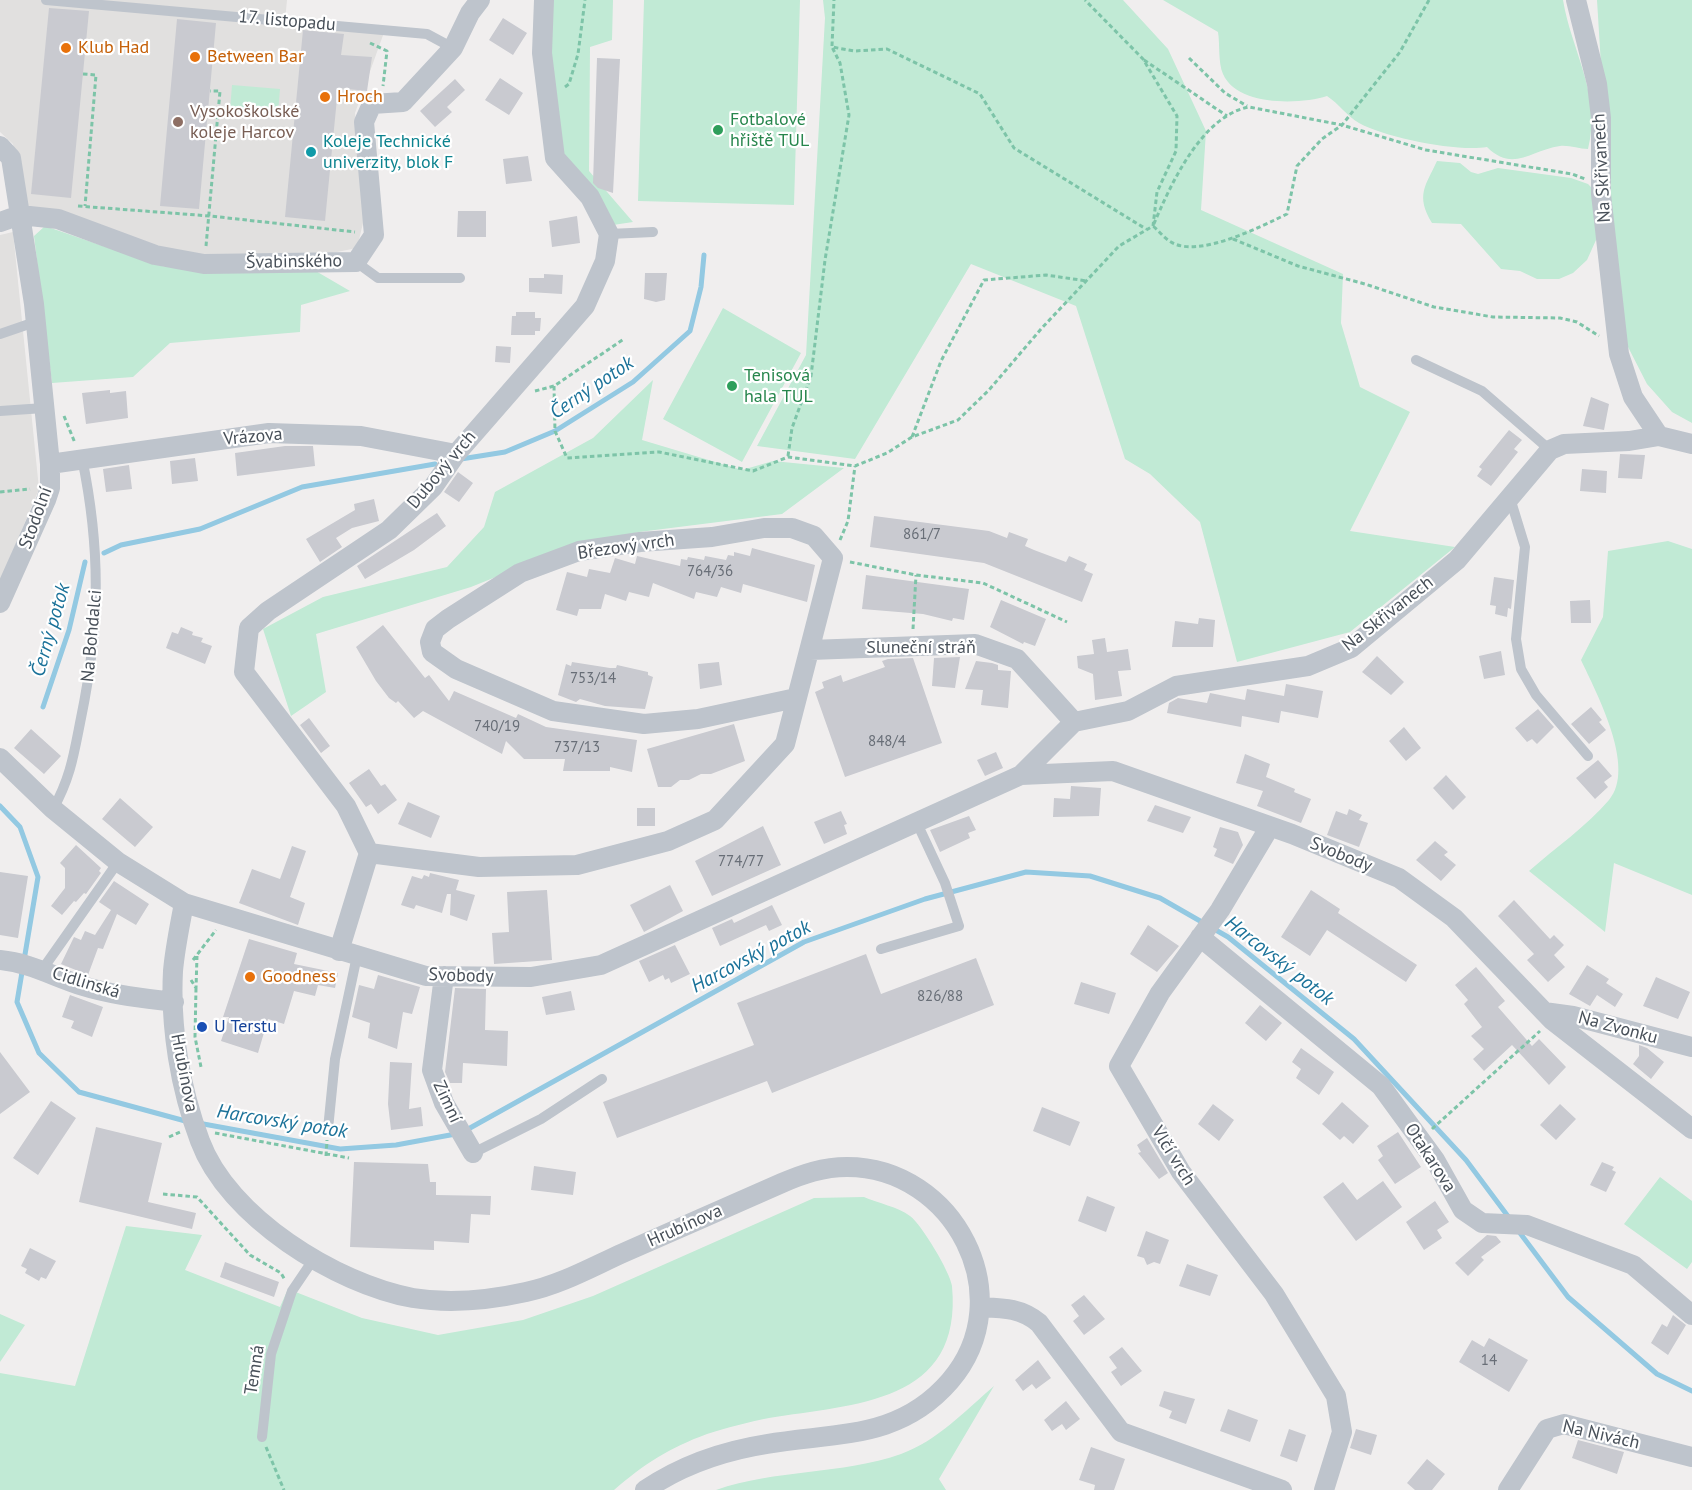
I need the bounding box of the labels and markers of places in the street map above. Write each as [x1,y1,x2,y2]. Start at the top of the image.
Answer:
place label: Klub Had [78,37,149,59]
marker: Klub Had [59,41,73,55]
place label: Between Bar [207,46,304,68]
marker: Between Bar [188,50,202,64]
place label: Hroch [337,86,383,108]
marker: Hroch [318,90,332,104]
place label: Vysokoškolské koleje Harcov [190,101,300,144]
place label: Fotbalové hřiště TUL [730,109,809,152]
marker: Vysokoškolské koleje Harcov [171,115,185,129]
marker: Fotbalové hřiště TUL [711,123,725,137]
place label: Koleje Technické univerzity, blok F [323,131,453,174]
marker: Koleje Technické univerzity, blok F [304,145,318,159]
place label: Tenisová hala TUL [744,365,813,407]
marker: Tenisová hala TUL [725,379,739,393]
place label: Goodness [262,966,336,988]
marker: Goodness [243,970,257,984]
place label: U Terstu [214,1016,277,1038]
marker: U Terstu [195,1020,209,1034]

